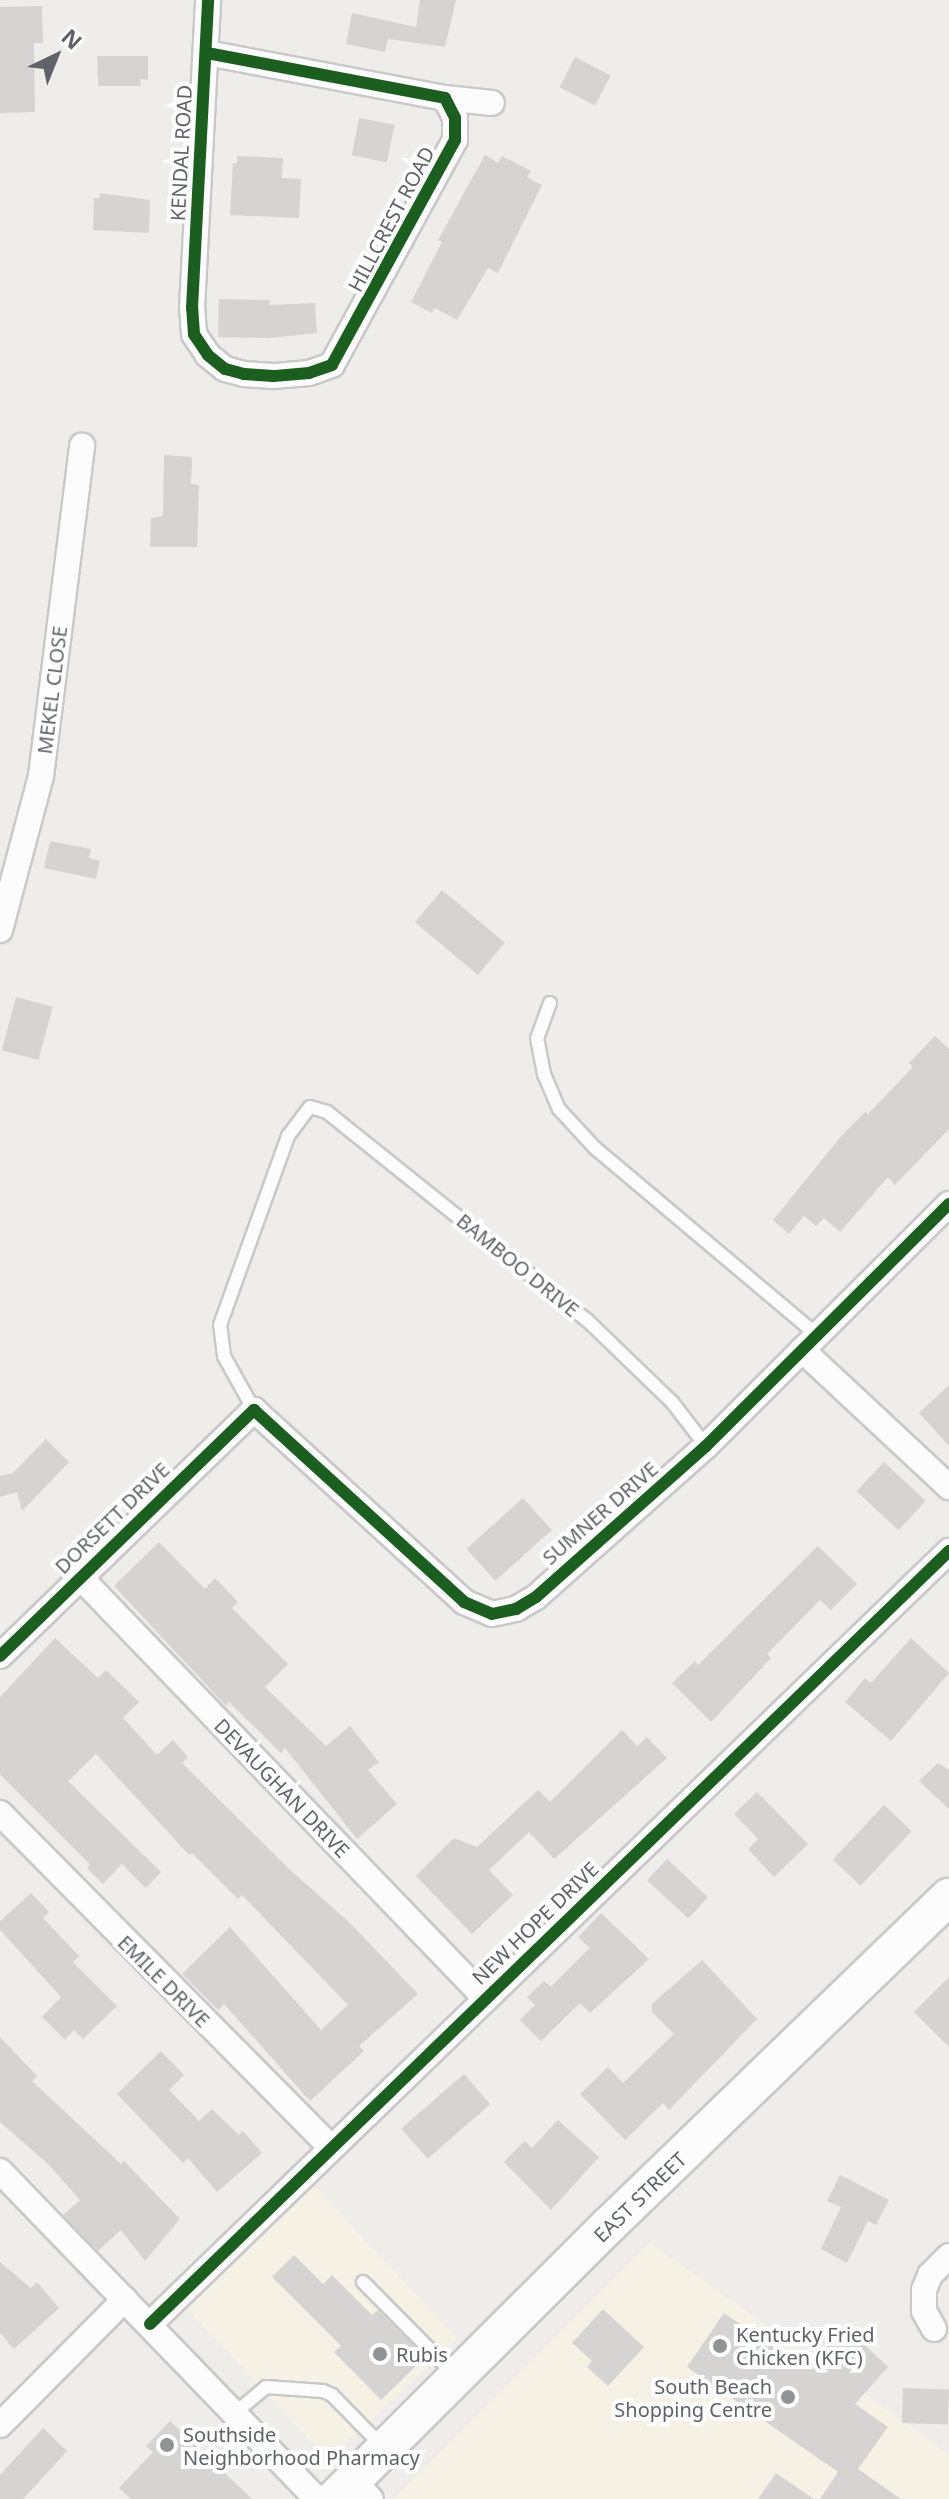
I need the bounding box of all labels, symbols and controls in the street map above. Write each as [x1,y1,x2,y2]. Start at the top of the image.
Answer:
north arrow [16,16,96,96]
text: N [56,21,89,56]
street label: KENDAL ROAD [165,84,197,222]
street label: HILLCREST ROAD [343,142,439,296]
street label: MEKEL CLOSE [32,625,72,755]
street label: BAMBOO DRIVE [452,1208,584,1322]
street label: SUMNER DRIVE [538,1456,662,1570]
street label: DORSETT DRIVE [50,1457,174,1579]
street label: DEVAUGHAN DRIVE [210,1714,354,1862]
street label: NEW HOPE DRIVE [467,1857,603,1989]
street label: EMILE DRIVE [113,1930,215,2032]
street label: EAST STREET [589,2147,691,2247]
place label: Kentucky Fried Chicken (KFC) [736,2322,875,2369]
marker: Kentucky Fried Chicken (KFC) [711,2337,729,2355]
place label: Rubis [396,2342,448,2366]
marker: Rubis [371,2345,389,2363]
place label: South Beach Shopping Centre [614,2374,772,2421]
marker: South Beach Shopping Centre [779,2388,797,2406]
place label: Southside Neighborhood Pharmacy [183,2422,420,2469]
marker: Southside Neighborhood Pharmacy [158,2436,176,2454]

